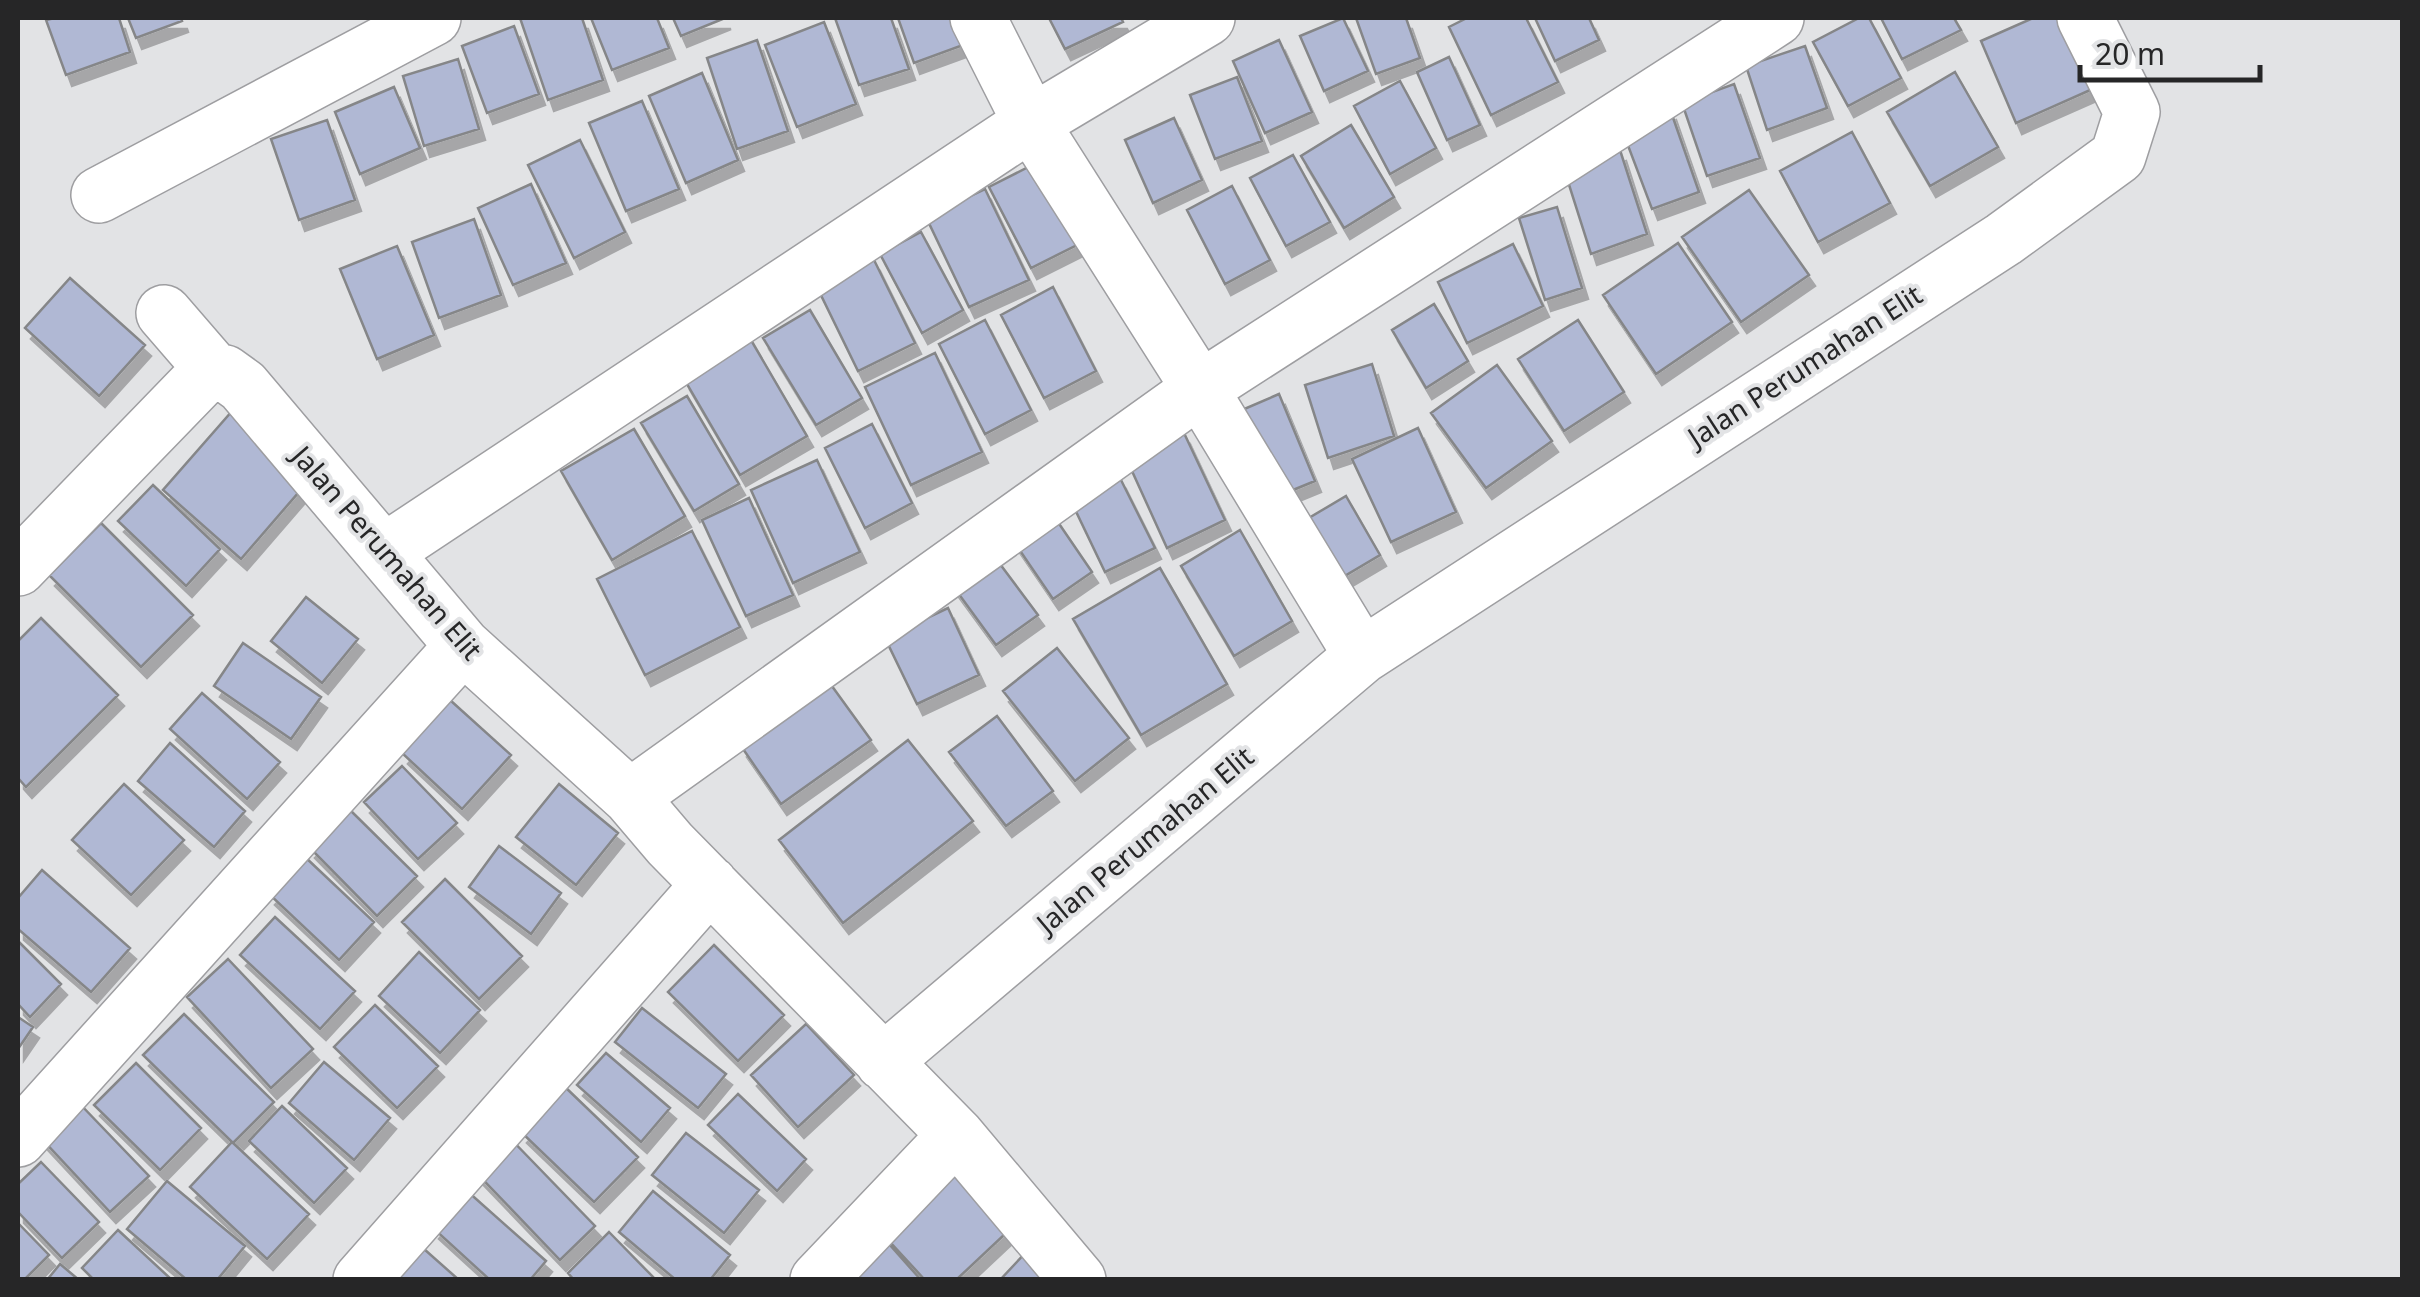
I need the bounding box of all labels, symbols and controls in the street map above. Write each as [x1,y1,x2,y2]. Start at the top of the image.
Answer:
scale bar [2080,20,2260,82]
text: 20 m [2095,33,2165,74]
street label: Jalan Perumahan Elit [1677,275,1929,457]
street label: Jalan Perumahan Elit [282,435,491,667]
street label: Jalan Perumahan Elit [1026,737,1261,943]

